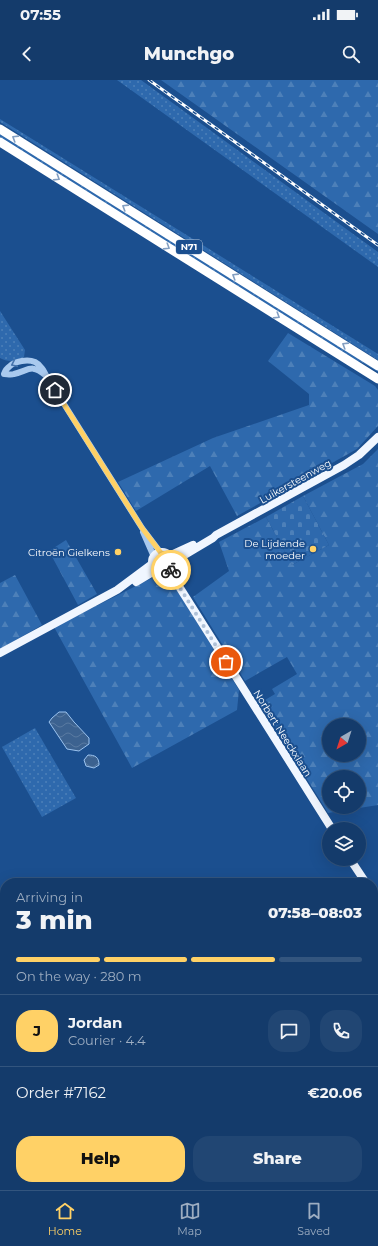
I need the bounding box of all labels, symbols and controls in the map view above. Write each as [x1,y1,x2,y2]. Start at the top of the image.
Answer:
text: 07:55 [20,5,61,24]
icon: back [16,43,38,65]
text: Munchgo [144,43,234,65]
icon: search [340,43,362,65]
one-way arrow [12,135,19,143]
one-way arrow [53,173,60,180]
one-way arrow [122,204,129,212]
road number: N71 [176,240,202,254]
one-way arrow [163,242,170,249]
one-way arrow [232,274,239,281]
one-way arrow [273,311,280,318]
one-way arrow [342,343,349,350]
one-way arrow [11,360,18,368]
pin [38,373,72,407]
icon: home [44,379,66,401]
street label: Luikersteenweg [257,456,333,507]
place label: De Lijdende moeder [244,537,305,562]
marker: De Lijdende moeder [308,544,318,554]
place label: Citroën Gielkens [28,546,110,559]
marker: Citroën Gielkens [113,547,123,557]
courier [151,550,191,590]
icon: bike [160,559,182,581]
pin [209,645,243,679]
icon: bag [215,651,237,673]
street label: Norbert Neeckxlaan [251,687,315,779]
north arrow [322,718,366,762]
map controls [322,718,366,866]
button: locate [322,770,366,814]
button: layers [322,822,366,866]
text: Arriving in [16,889,83,905]
text: 07:58–08:03 [268,903,362,922]
text: 3 min [16,904,93,936]
text: On the way · 280 m [16,968,142,984]
button: chat [268,1010,310,1052]
button: phone [320,1010,362,1052]
text: Jordan [68,1013,122,1032]
text: J [33,1021,41,1040]
text: Courier · 4.4 [68,1032,146,1048]
text: Order #7162 [16,1083,106,1102]
text: €20.06 [308,1083,362,1102]
button: Help [16,1136,185,1182]
button: Share [193,1136,362,1182]
tab: Home [48,1200,82,1238]
tab: Map [177,1200,202,1238]
tab: Saved [297,1200,330,1238]

